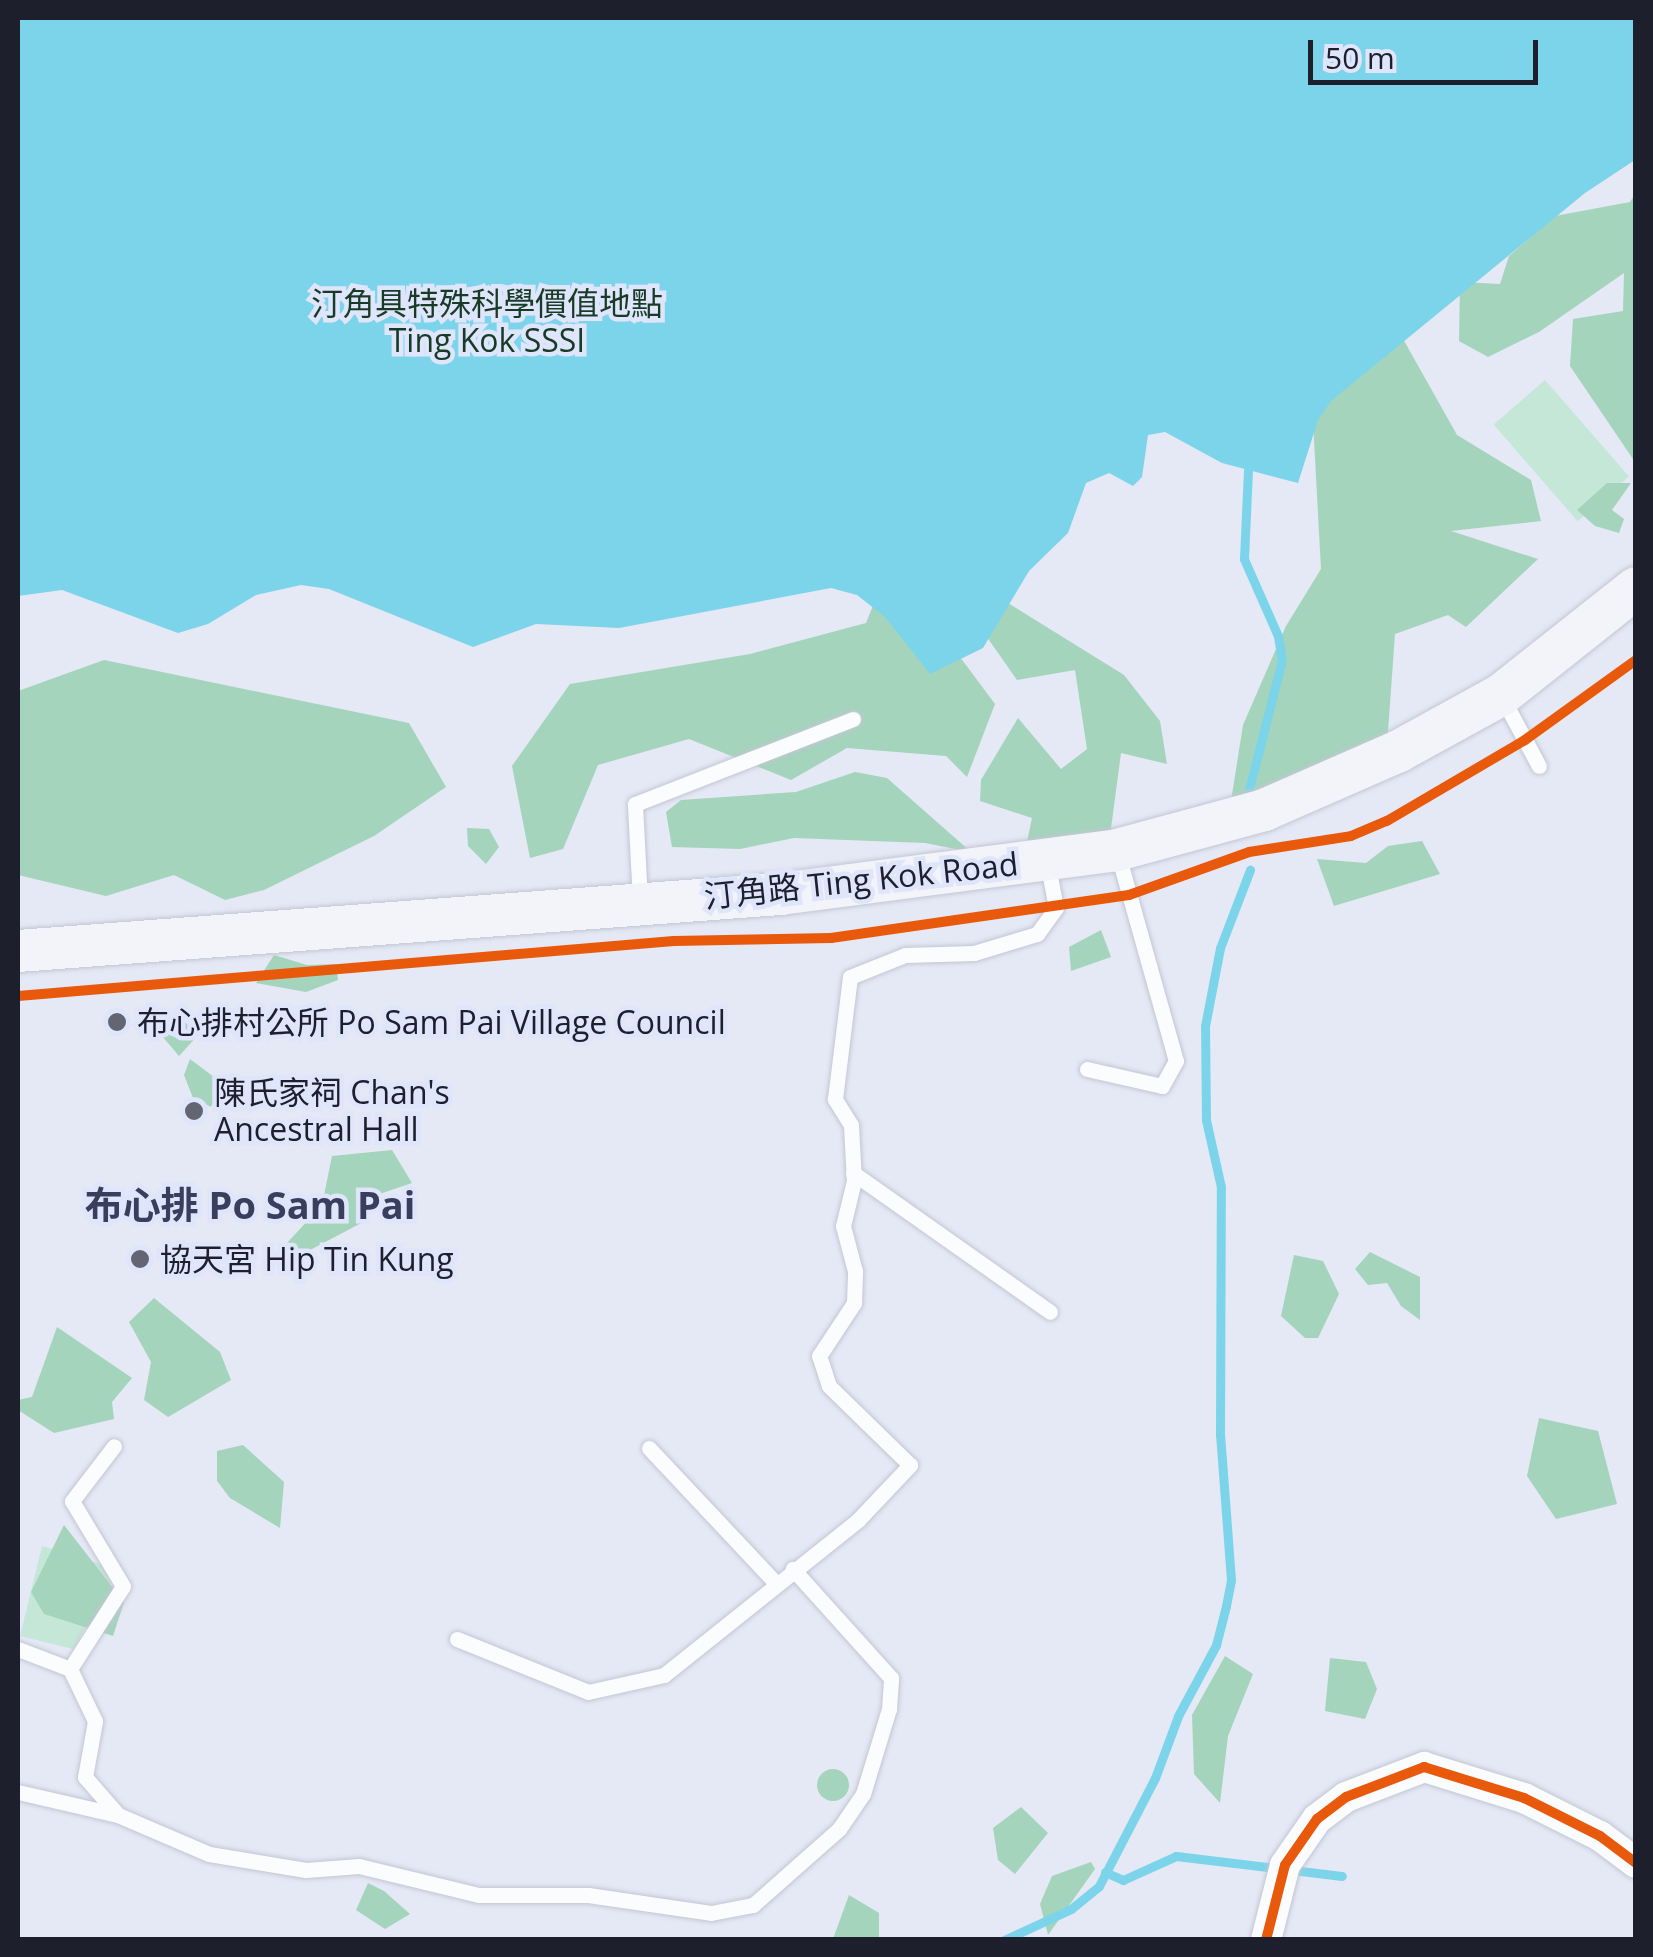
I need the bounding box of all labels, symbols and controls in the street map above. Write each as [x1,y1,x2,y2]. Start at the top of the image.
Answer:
scale bar [1313,20,1543,82]
text: 50 m [1325,37,1395,78]
park label: 汀角具特殊科學價值地點 Ting Kok SSSI [311,285,663,360]
street label: 汀角路 Ting Kok Road [702,844,1020,916]
place label: 布心排村公所 Po Sam Pai Village Council [137,1003,726,1041]
marker: 布心排村公所 Po Sam Pai Village Council [106,1011,128,1033]
place label: 陳氏家祠 Chan's Ancestral Hall [214,1074,450,1149]
marker: 陳氏家祠 Chan's Ancestral Hall [183,1100,205,1122]
district label: 布心排 Po Sam Pai [85,1182,415,1228]
place label: 協天宮 Hip Tin Kung [160,1240,454,1278]
marker: 協天宮 Hip Tin Kung [129,1248,151,1270]

